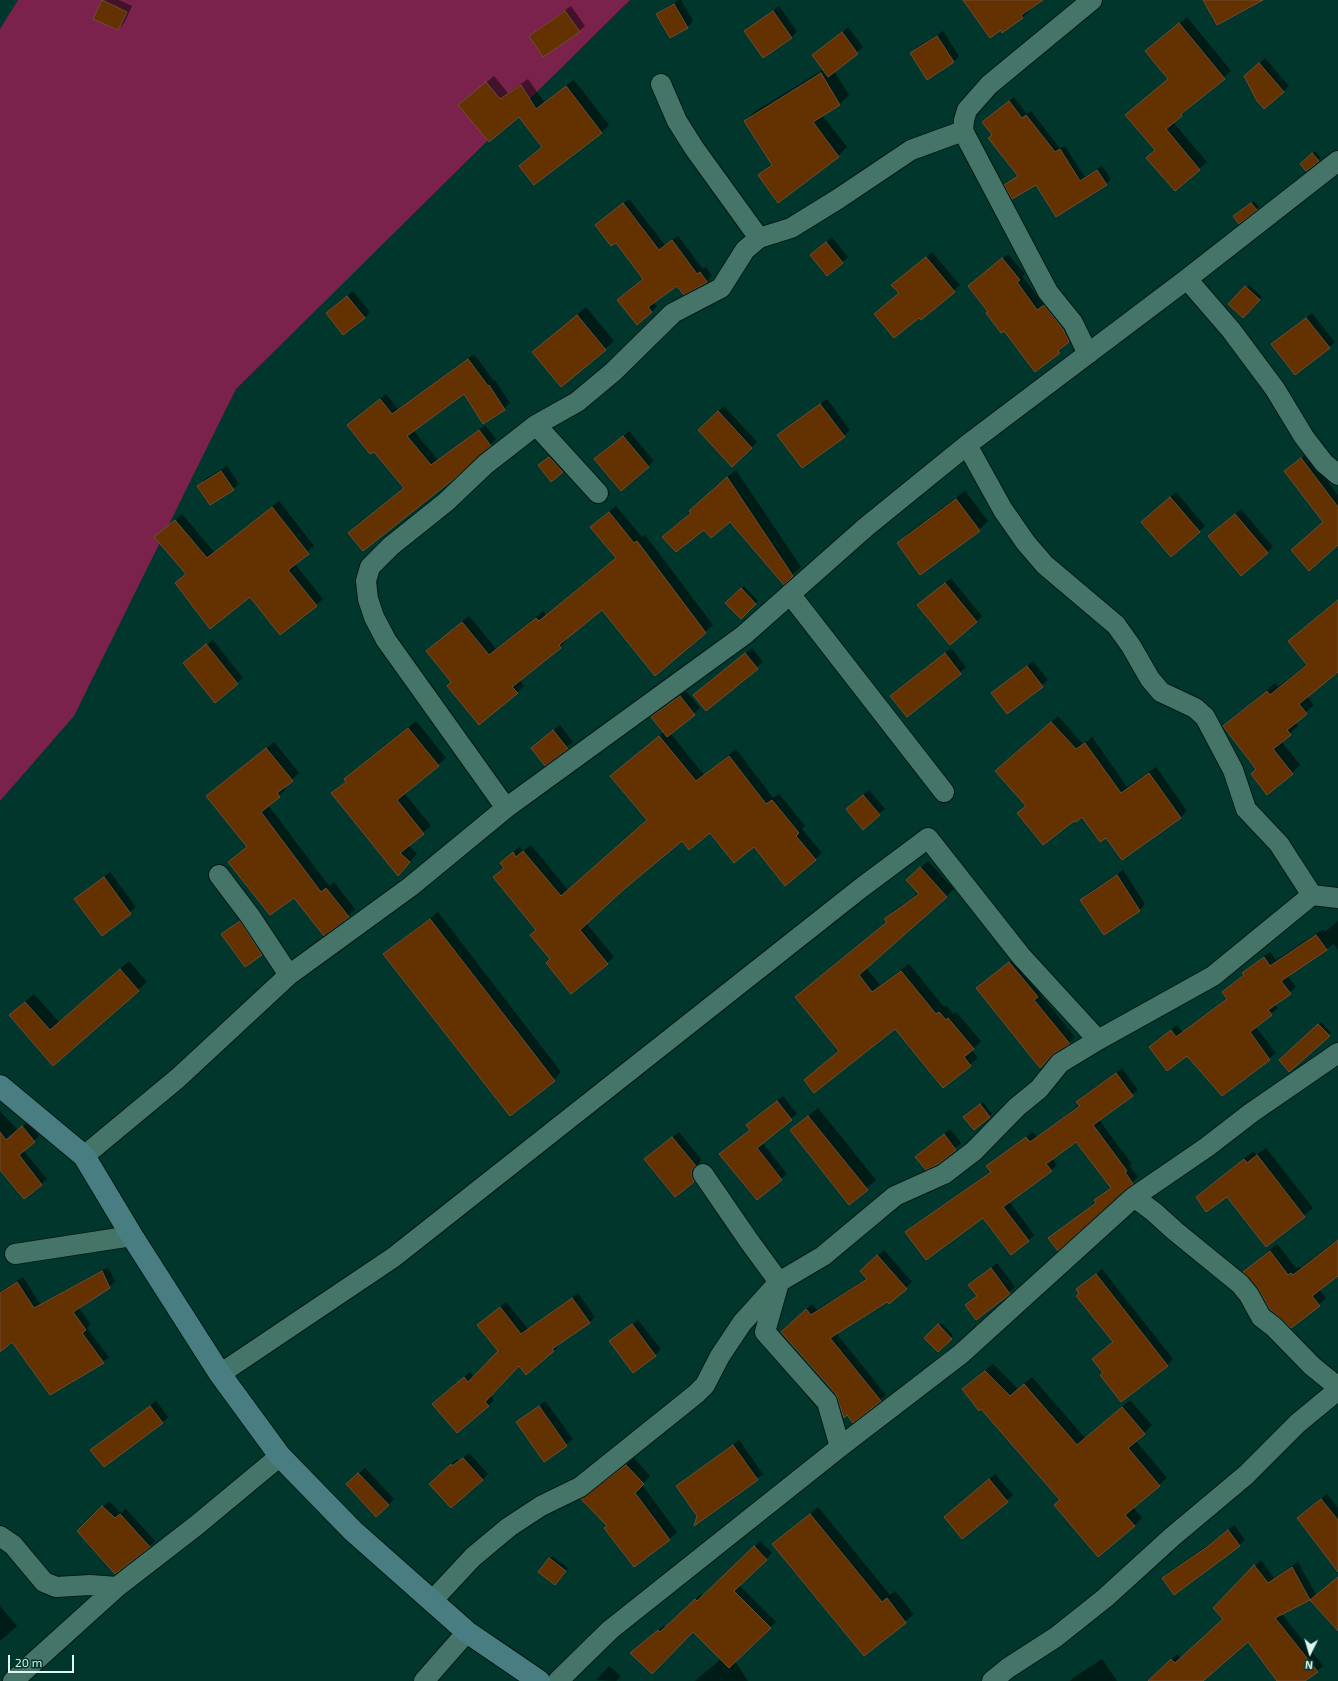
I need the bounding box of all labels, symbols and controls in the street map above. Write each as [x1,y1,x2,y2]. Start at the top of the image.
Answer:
north arrow [1290,1633,1330,1673]
scale bar [10,1647,76,1673]
text: 20 m [15,1655,42,1669]
text: N [1304,1659,1313,1672]

